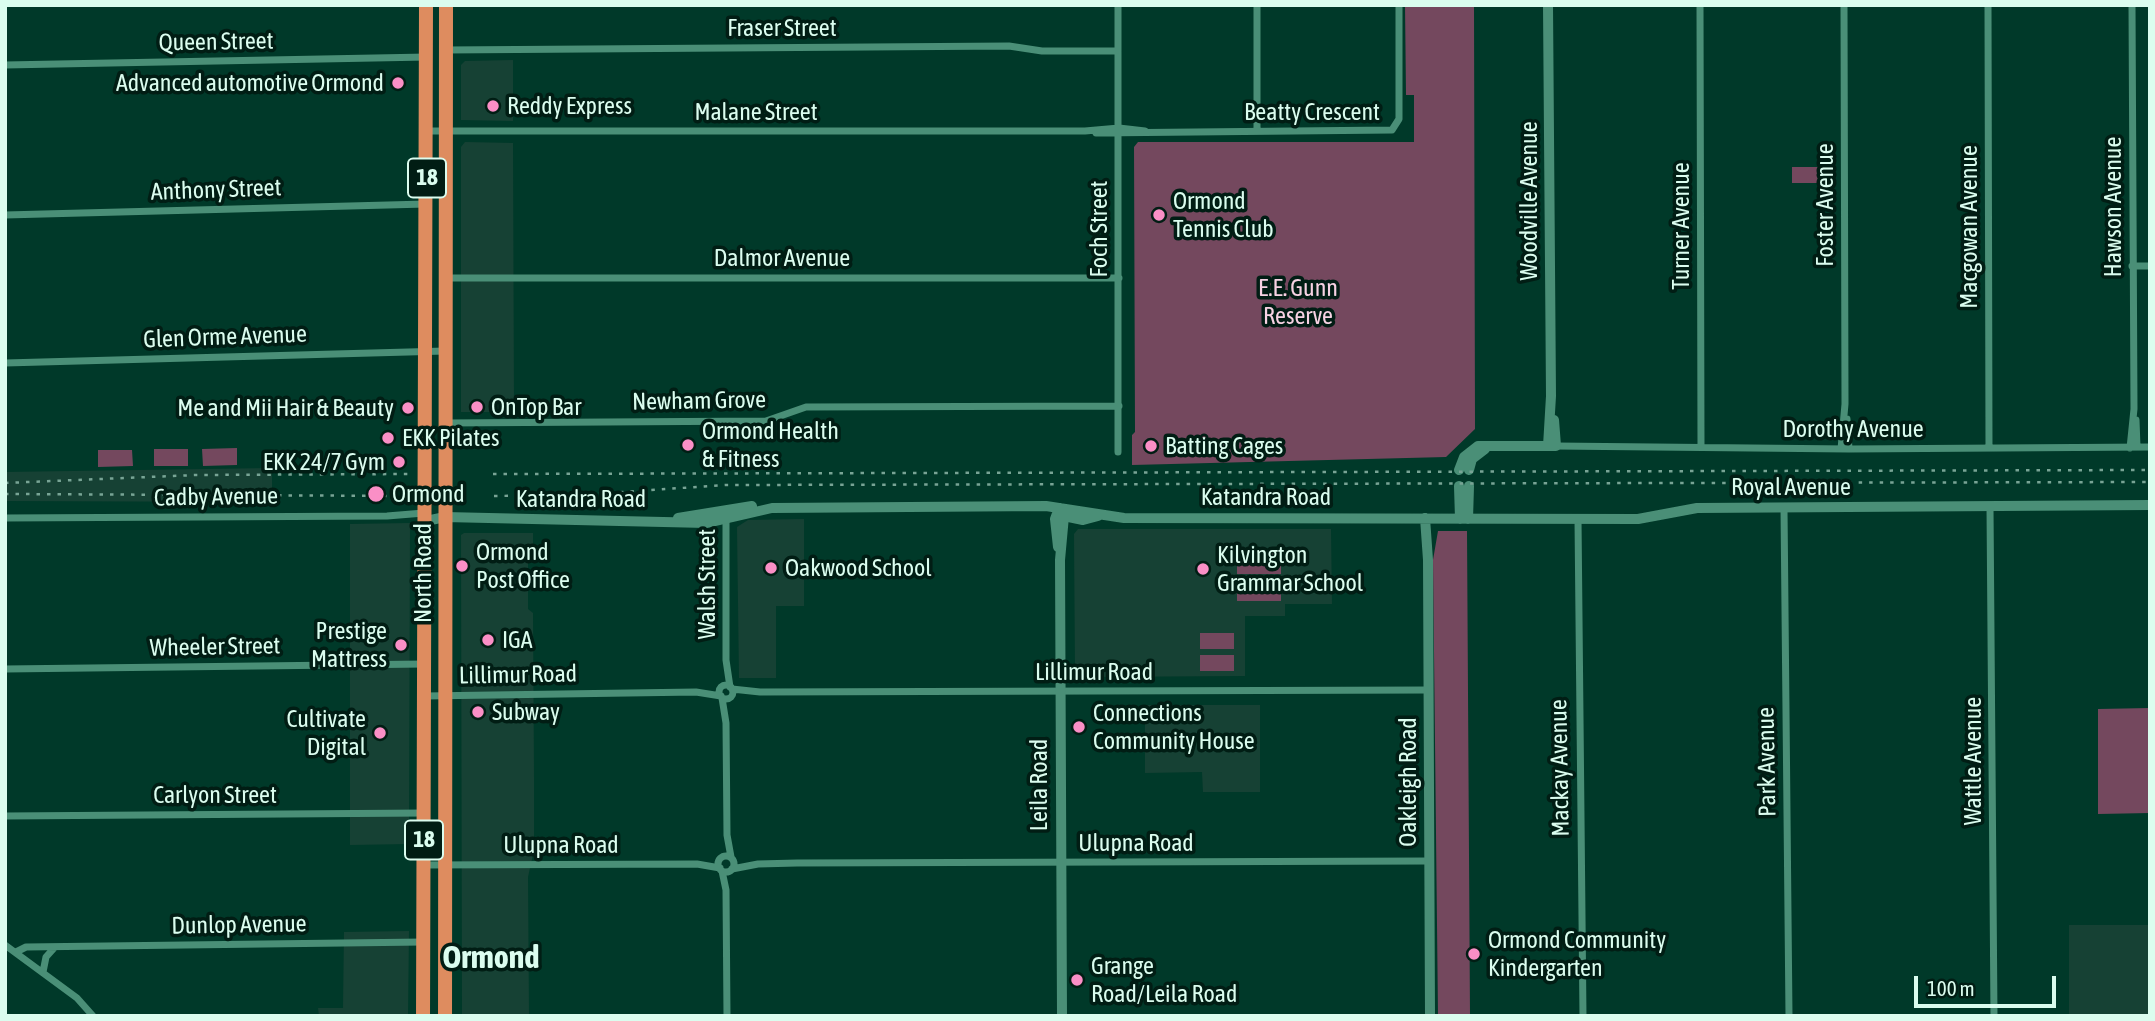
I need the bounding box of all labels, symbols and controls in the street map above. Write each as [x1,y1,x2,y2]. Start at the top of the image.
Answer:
street label: Fraser Street [727,14,837,42]
street label: Queen Street [158,27,274,57]
place label: Advanced automotive Ormond [116,69,384,97]
marker: Advanced automotive Ormond [390,75,406,91]
place label: Reddy Express [507,92,632,120]
marker: Reddy Express [485,98,501,114]
street label: Malane Street [694,98,818,126]
street label: Beatty Crescent [1244,98,1380,126]
street label: Woodville Avenue [1515,121,1543,281]
street label: Hawson Avenue [2099,137,2127,277]
street label: Foster Avenue [1811,143,1839,267]
street label: Macgowan Avenue [1955,145,1983,309]
road number: 18 [408,158,446,197]
street label: Turner Avenue [1667,162,1695,290]
street label: Anthony Street [150,173,282,207]
street label: Foch Street [1085,181,1113,277]
place label: Ormond Tennis Club [1173,187,1274,243]
marker: Ormond Tennis Club [1151,207,1167,223]
street label: Dalmor Avenue [714,244,850,272]
park label: E.E. Gunn Reserve [1258,274,1338,330]
street label: Glen Orme Avenue [143,320,307,354]
street label: Newham Grove [632,385,766,417]
place label: OnTop Bar [491,393,581,421]
place label: Me and Mii Hair & Beauty [177,394,394,422]
marker: OnTop Bar [469,399,485,415]
marker: Me and Mii Hair & Beauty [400,400,416,416]
street label: Dorothy Avenue [1782,415,1924,443]
place label: Ormond Health & Fitness [702,417,839,473]
place label: EKK Pilates [402,424,499,452]
marker: EKK Pilates [380,430,396,446]
place label: Batting Cages [1165,432,1283,460]
marker: Ormond Health & Fitness [680,437,696,453]
marker: Batting Cages [1143,438,1159,454]
place label: EKK 24/7 Gym [263,448,385,476]
marker: EKK 24/7 Gym [391,454,407,470]
street label: Royal Avenue [1731,473,1851,501]
place label: Ormond [392,480,465,508]
street label: Cadby Avenue [154,482,278,512]
street label: Katandra Road [1201,483,1331,511]
marker: Ormond [366,484,386,504]
street label: Katandra Road [516,485,646,513]
street label: North Road [409,523,437,623]
street label: Walsh Street [693,529,721,639]
place label: Ormond Post Office [476,538,570,594]
place label: Kilvington Grammar School [1217,541,1363,597]
place label: Oakwood School [785,554,932,582]
marker: Ormond Post Office [454,558,470,574]
marker: Oakwood School [763,560,779,576]
marker: Kilvington Grammar School [1195,561,1211,577]
place label: Prestige Mattress [311,617,387,673]
place label: IGA [502,626,533,654]
street label: Wheeler Street [149,631,281,663]
marker: IGA [480,632,496,648]
marker: Prestige Mattress [393,637,409,653]
street label: Lillimur Road [1035,658,1153,686]
street label: Lillimur Road [459,660,577,690]
street label: Wattle Avenue [1959,697,1987,825]
place label: Subway [492,698,560,726]
place label: Connections Community House [1093,699,1255,755]
street label: Mackay Avenue [1544,699,1576,837]
marker: Subway [470,704,486,720]
place label: Cultivate Digital [286,705,366,761]
street label: Park Avenue [1752,707,1782,817]
street label: Oakleigh Road [1394,717,1422,847]
marker: Connections Community House [1071,719,1087,735]
marker: Cultivate Digital [372,725,388,741]
street label: Leila Road [1025,739,1053,831]
street label: Carlyon Street [153,781,277,809]
road number: 18 [405,820,443,860]
street label: Ulupna Road [1078,829,1194,857]
street label: Ulupna Road [503,831,619,859]
street label: Dunlop Avenue [171,909,307,941]
place label: Ormond Community Kindergarten [1488,926,1666,982]
district label: Ormond [443,939,539,977]
marker: Ormond Community Kindergarten [1466,946,1482,962]
place label: Grange Road/Leila Road [1091,952,1237,1008]
scale bar [1917,962,2059,1006]
marker: Grange Road/Leila Road [1069,972,1085,988]
text: 100 m [1927,976,1975,1000]

